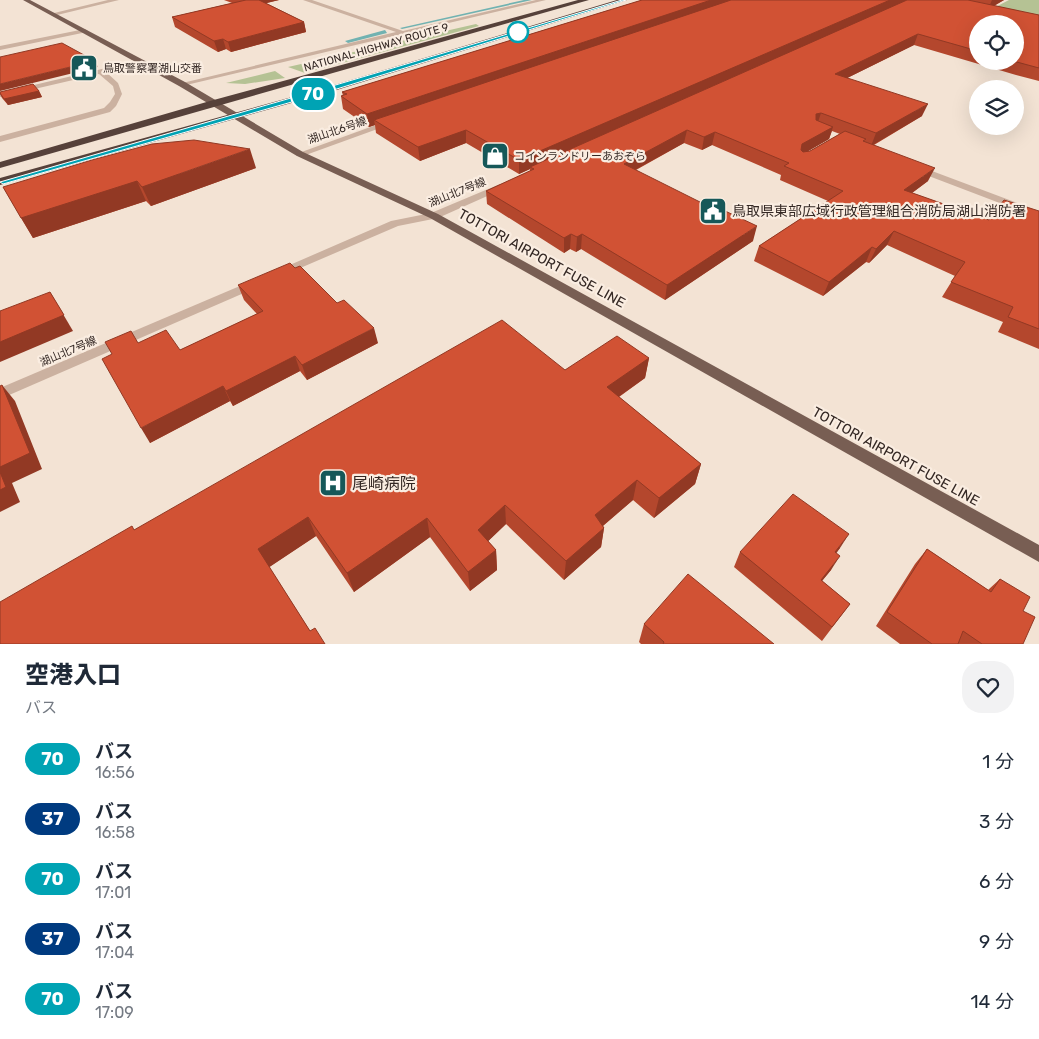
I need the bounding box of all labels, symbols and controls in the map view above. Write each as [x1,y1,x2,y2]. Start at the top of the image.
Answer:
map controls [969,15,1024,135]
button: locate [969,15,1024,70]
street label: NATIONAL HIGHWAY ROUTE 9 [302,21,450,74]
unlabelled marker [507,21,529,43]
public building icon: 鳥取警察署湖山交番 [69,53,99,83]
place label: 鳥取警察署湖山交番 [103,62,202,75]
line badge: 70 [290,78,336,110]
button: layers [969,80,1024,135]
text: 70 [302,83,324,105]
street label: 湖山北6号線 [306,114,368,147]
shop icon: コインランドリーあおぞら [480,141,510,171]
place label: コインランドリーあおぞら [514,150,646,163]
street label: 湖山北7号線 [427,175,488,210]
public building icon: 鳥取県東部広域行政管理組合消防局湖山消防署 [698,196,728,226]
place label: 鳥取県東部広域行政管理組合消防局湖山消防署 [732,203,1026,220]
street label: TOTTORI AIRPORT FUSE LINE [455,205,628,312]
street label: 湖山北7号線 [38,334,99,369]
street label: TOTTORI AIRPORT FUSE LINE [809,403,982,510]
hospital icon: 尾崎病院 [318,468,348,498]
place label: 尾崎病院 [352,474,416,493]
text: 空港入口 [25,661,121,689]
button: heart [962,661,1014,713]
text: バス [25,698,57,717]
text: バス [95,740,133,763]
text: 70 [41,748,64,770]
text: 1 分 [982,750,1014,773]
text: 16:56 [95,763,135,782]
text: バス [95,800,133,823]
text: 37 [41,808,64,830]
text: 3 分 [979,810,1014,833]
text: 16:58 [95,823,135,842]
text: バス [95,860,133,883]
text: 70 [41,868,64,890]
text: 6 分 [979,870,1014,893]
text: 17:01 [95,883,131,902]
text: バス [95,920,133,943]
text: 37 [41,928,64,950]
text: 9 分 [979,930,1014,953]
text: 17:04 [95,943,134,962]
text: バス [95,980,133,1003]
text: 70 [41,988,64,1010]
text: 14 分 [970,990,1014,1013]
text: 17:09 [95,1003,134,1022]

